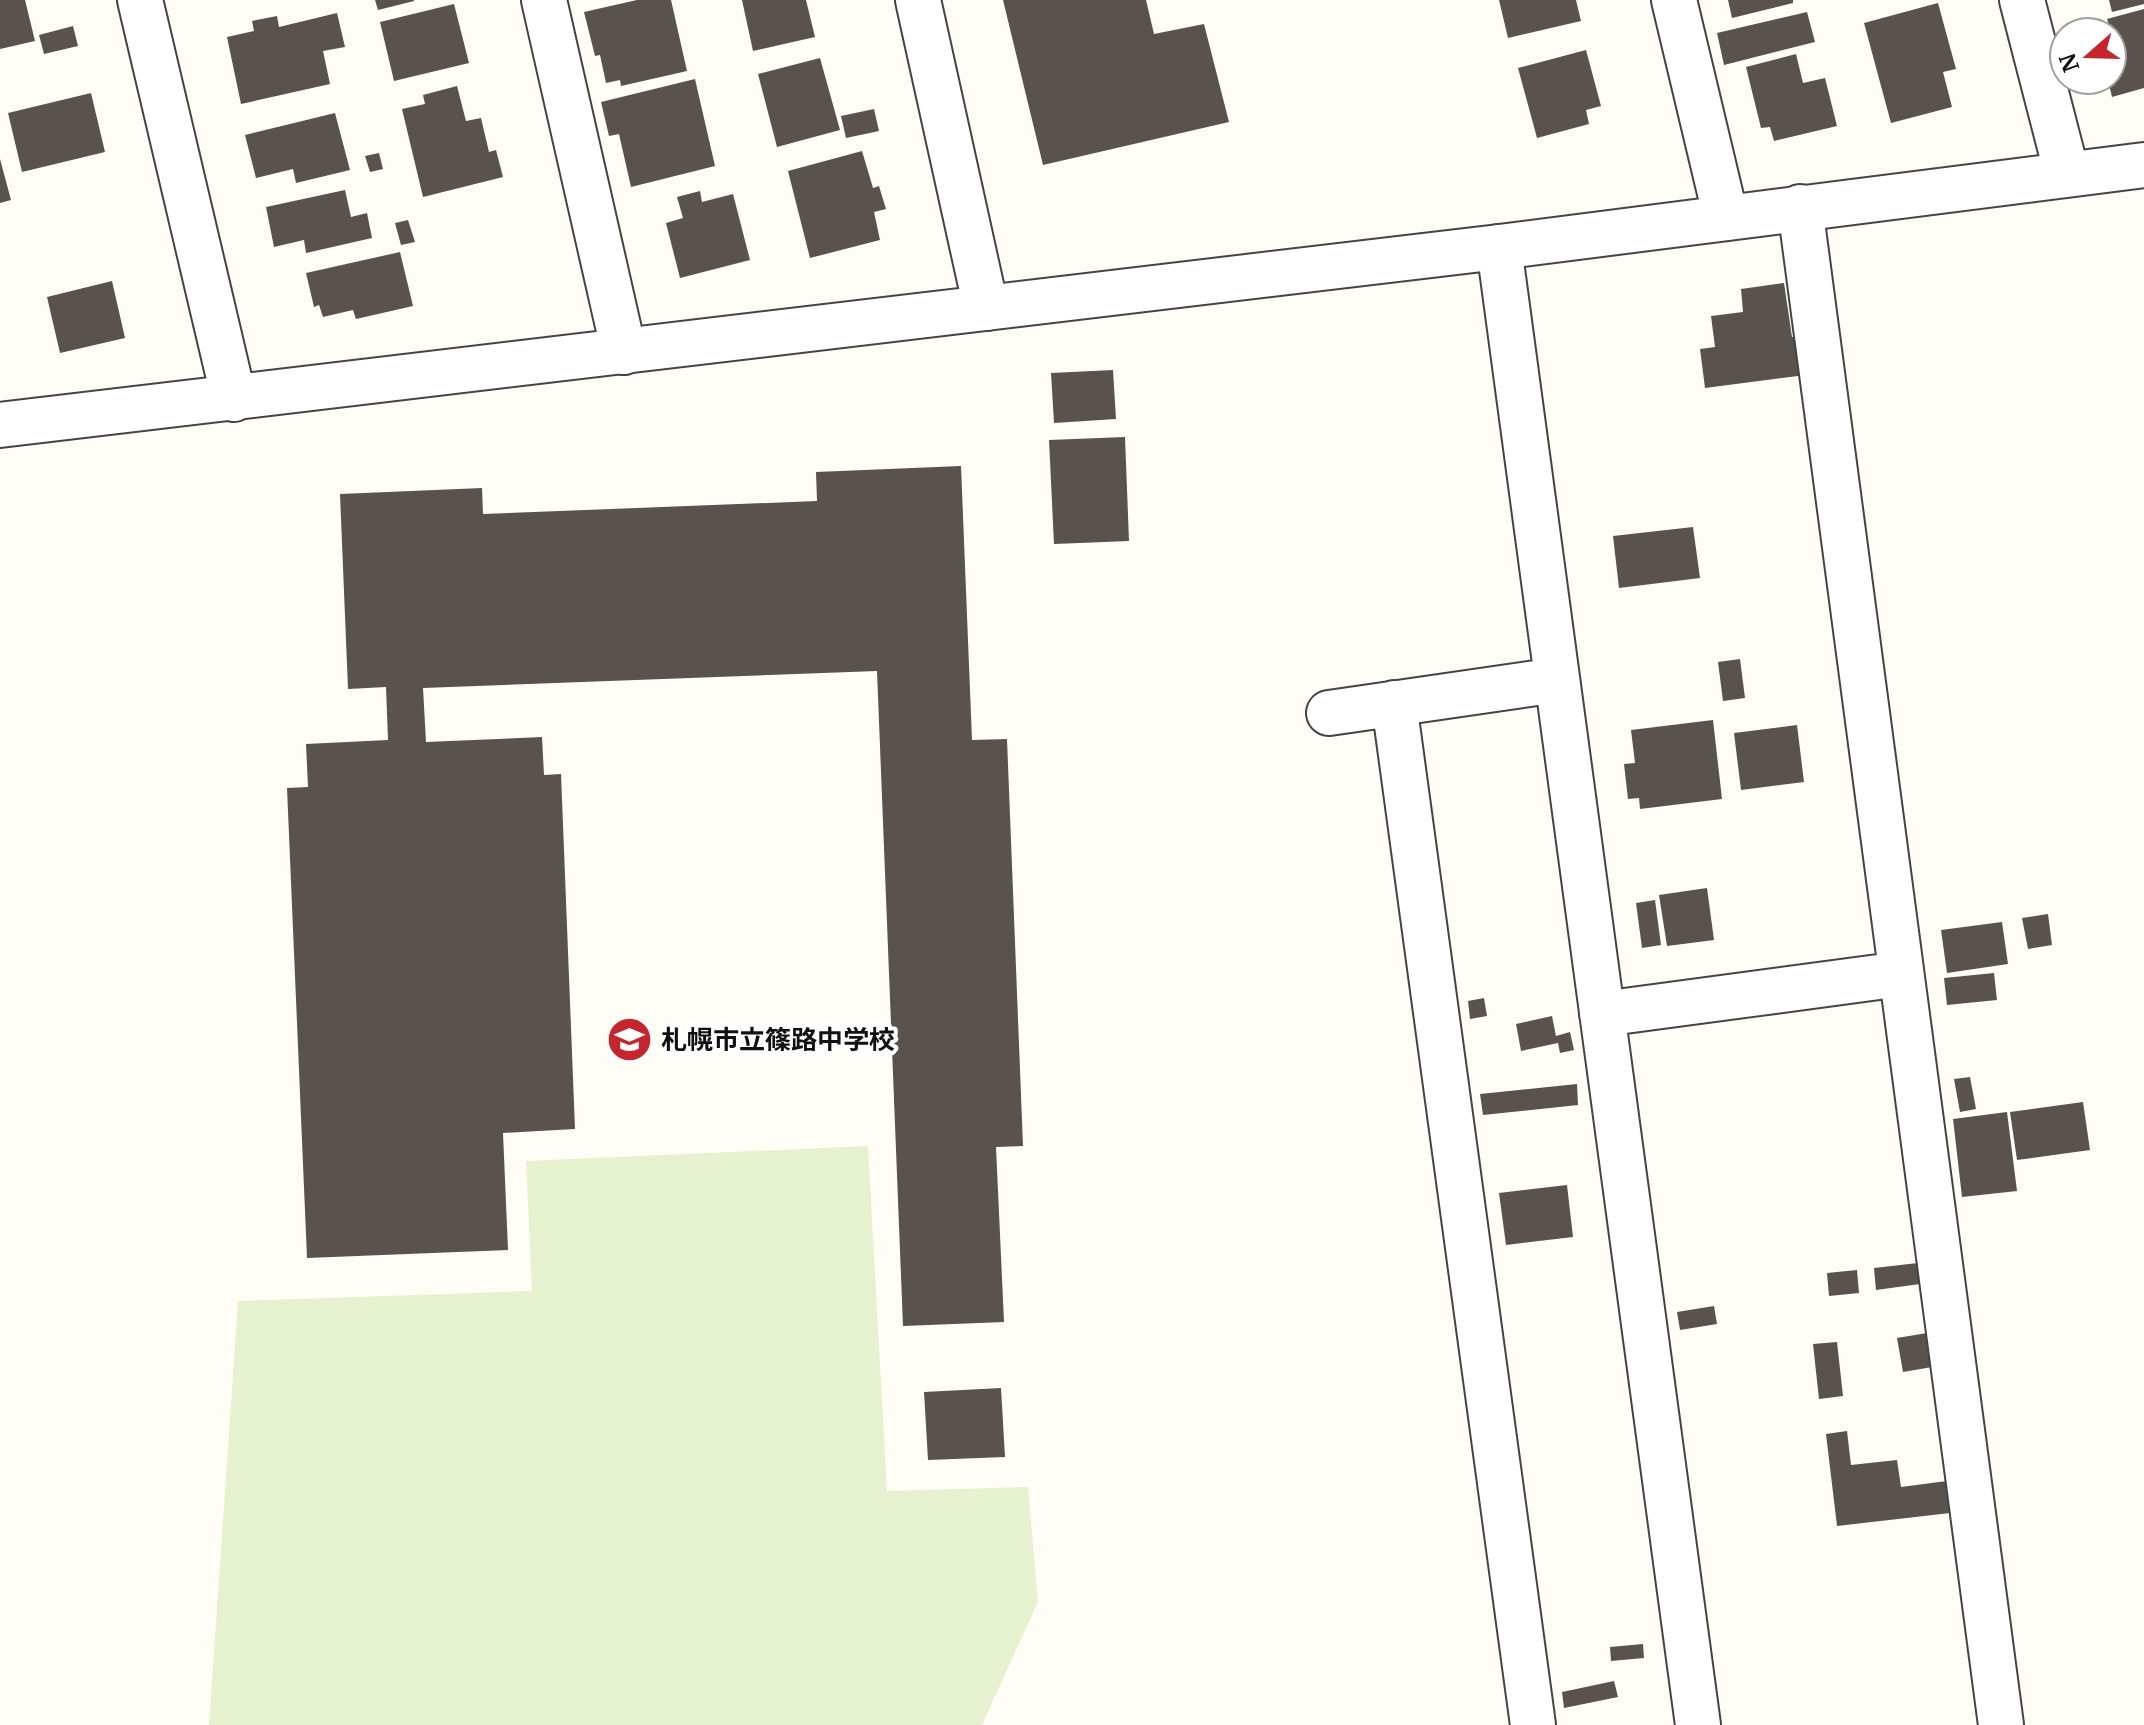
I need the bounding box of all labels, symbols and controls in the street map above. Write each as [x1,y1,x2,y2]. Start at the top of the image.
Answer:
north arrow [2048,16,2128,96]
text: N [2053,49,2085,76]
school or university icon: 札幌市立篠路中学校 [606,1016,654,1064]
place label: 札幌市立篠路中学校 [661,1023,895,1056]

